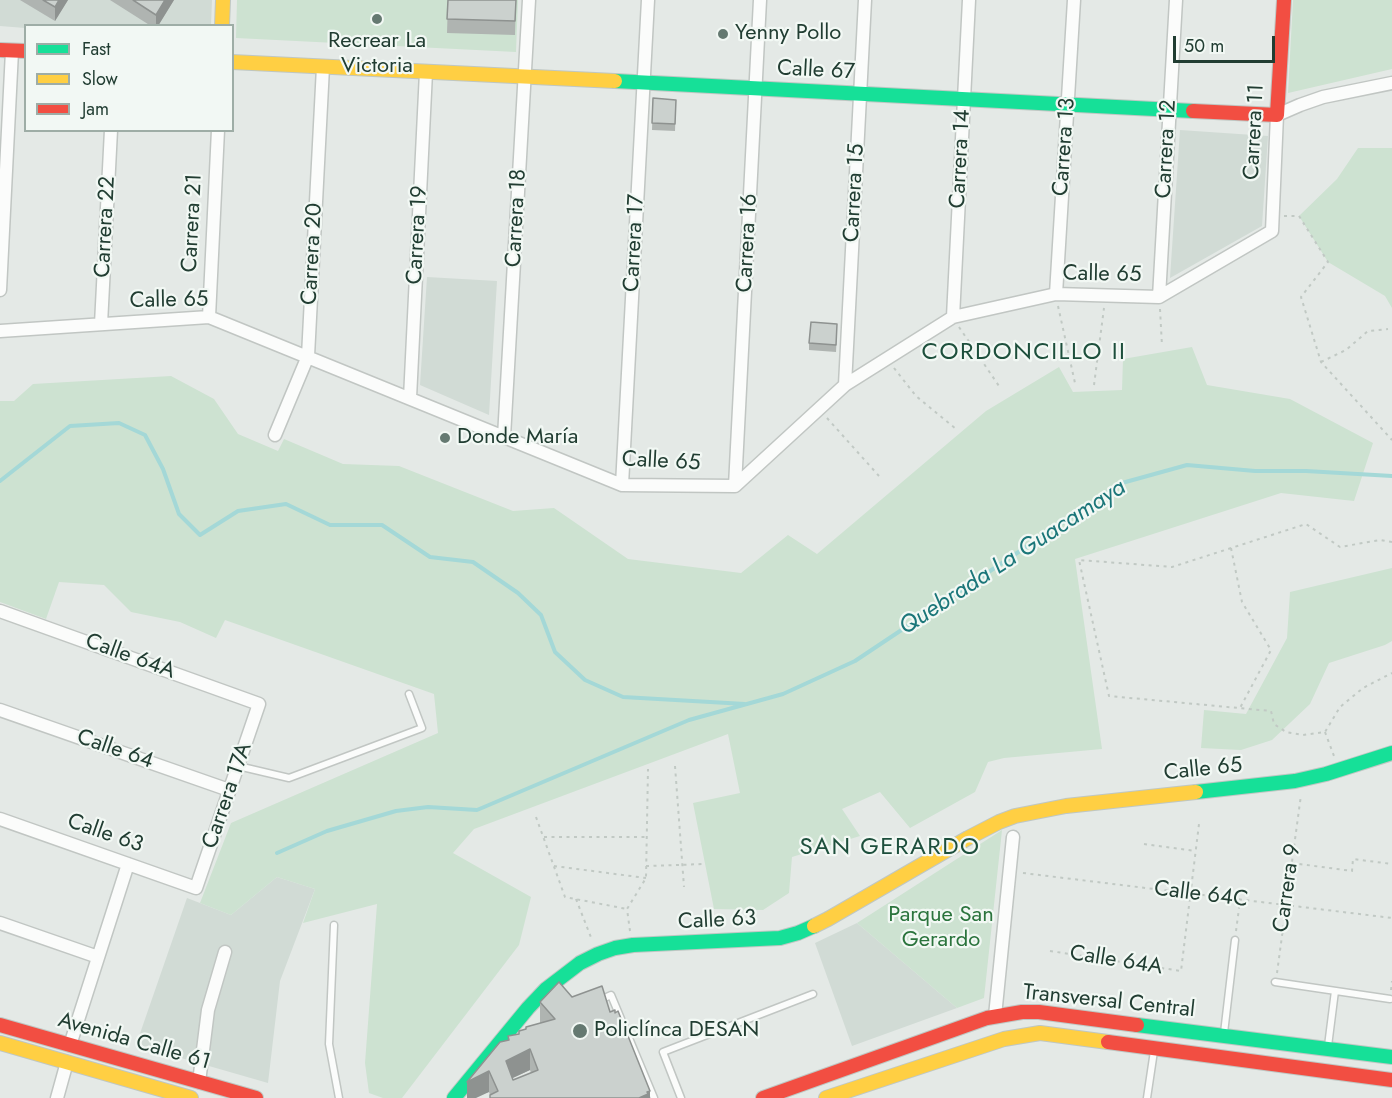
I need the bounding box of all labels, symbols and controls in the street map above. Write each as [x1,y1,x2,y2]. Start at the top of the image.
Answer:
marker: Recrear La Victoria [370,12,384,26]
place label: Yenny Pollo [735,21,841,47]
legend [24,24,234,132]
scale bar [1176,24,1278,62]
marker: Yenny Pollo [716,27,730,41]
place label: Recrear La Victoria [328,29,426,80]
text: 50 m [1184,33,1224,59]
text: Fast [82,36,111,62]
street label: Calle 67 [776,56,856,86]
text: Slow [82,66,118,92]
street label: Carrera 11 [1239,83,1271,181]
text: Jam [82,96,109,122]
street label: Carrera 13 [1048,97,1082,197]
street label: Carrera 12 [1151,99,1183,199]
street label: Carrera 14 [945,109,977,209]
street label: Carrera 15 [839,143,871,243]
street label: Carrera 18 [501,168,533,268]
street label: Carrera 21 [177,173,209,273]
street label: Carrera 22 [90,176,122,278]
street label: Carrera 19 [402,185,434,285]
street label: Carrera 17 [619,193,651,293]
street label: Carrera 16 [732,193,764,293]
street label: Carrera 20 [297,202,329,306]
street label: Calle 65 [1062,261,1142,289]
street label: Calle 65 [129,287,209,315]
district label: CORDONCILLO II [922,339,1126,367]
place label: Donde María [457,425,578,451]
marker: Donde María [438,431,452,445]
street label: Calle 65 [621,447,701,477]
water label: Quebrada La Guacamaya [894,474,1132,642]
street label: Calle 64A [81,629,179,685]
street label: Calle 64 [73,725,157,775]
street label: Carrera 17A [198,740,258,852]
street label: Calle 65 [1162,753,1244,787]
street label: Calle 63 [64,809,146,859]
district label: SAN GERARDO [799,834,981,862]
street label: Carrera 9 [1269,842,1307,934]
street label: Calle 64C [1153,876,1249,914]
park label: Parque San Gerardo [888,903,994,954]
street label: Calle 63 [677,906,757,936]
street label: Calle 64A [1068,941,1164,981]
street label: Transversal Central [1022,980,1196,1024]
street label: Avenida Calle 61 [55,1008,213,1076]
place label: Policlínca DESAN [594,1018,759,1044]
marker: Policlínca DESAN [571,1022,589,1040]

